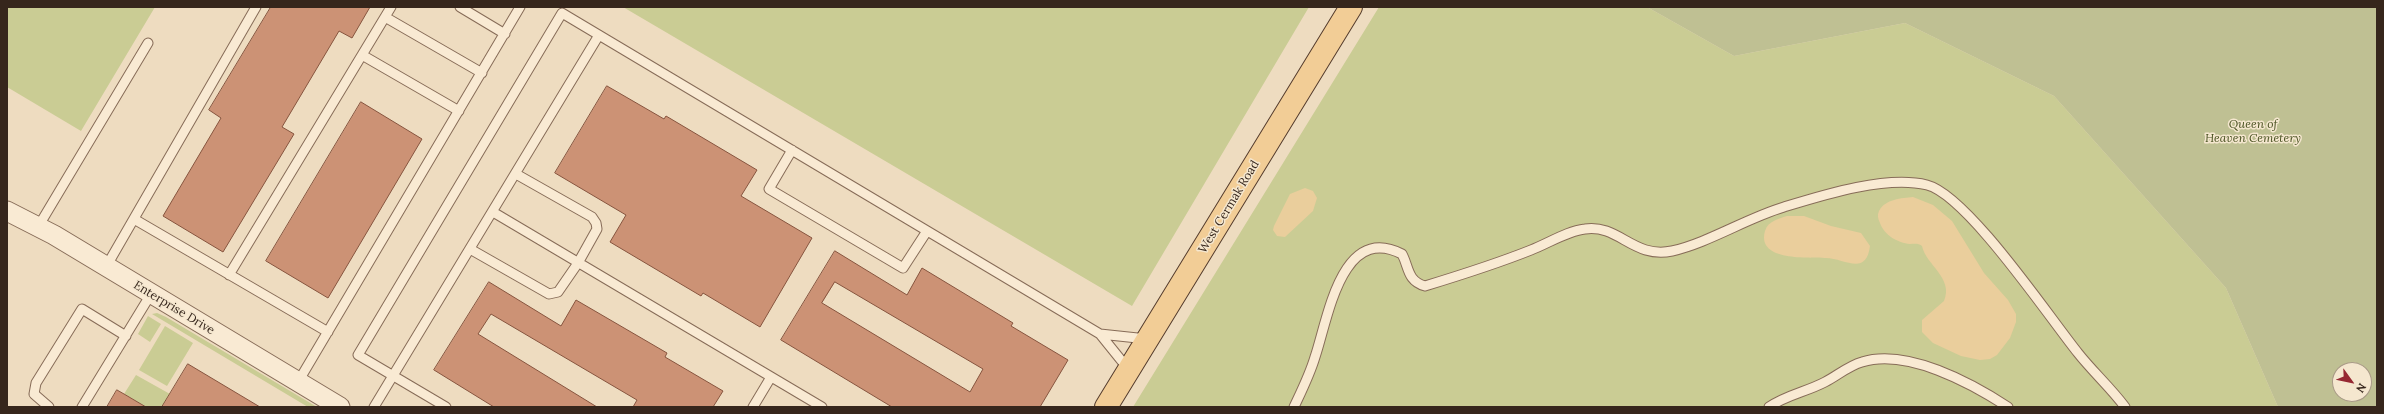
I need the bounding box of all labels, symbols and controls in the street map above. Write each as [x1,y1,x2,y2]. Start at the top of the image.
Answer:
park label: Queen of Heaven Cemetery [2205,118,2301,146]
street label: West Cermak Road [1196,158,1262,256]
street label: Enterprise Drive [131,278,217,338]
north arrow [2332,362,2372,402]
text: N [2353,381,2369,395]

